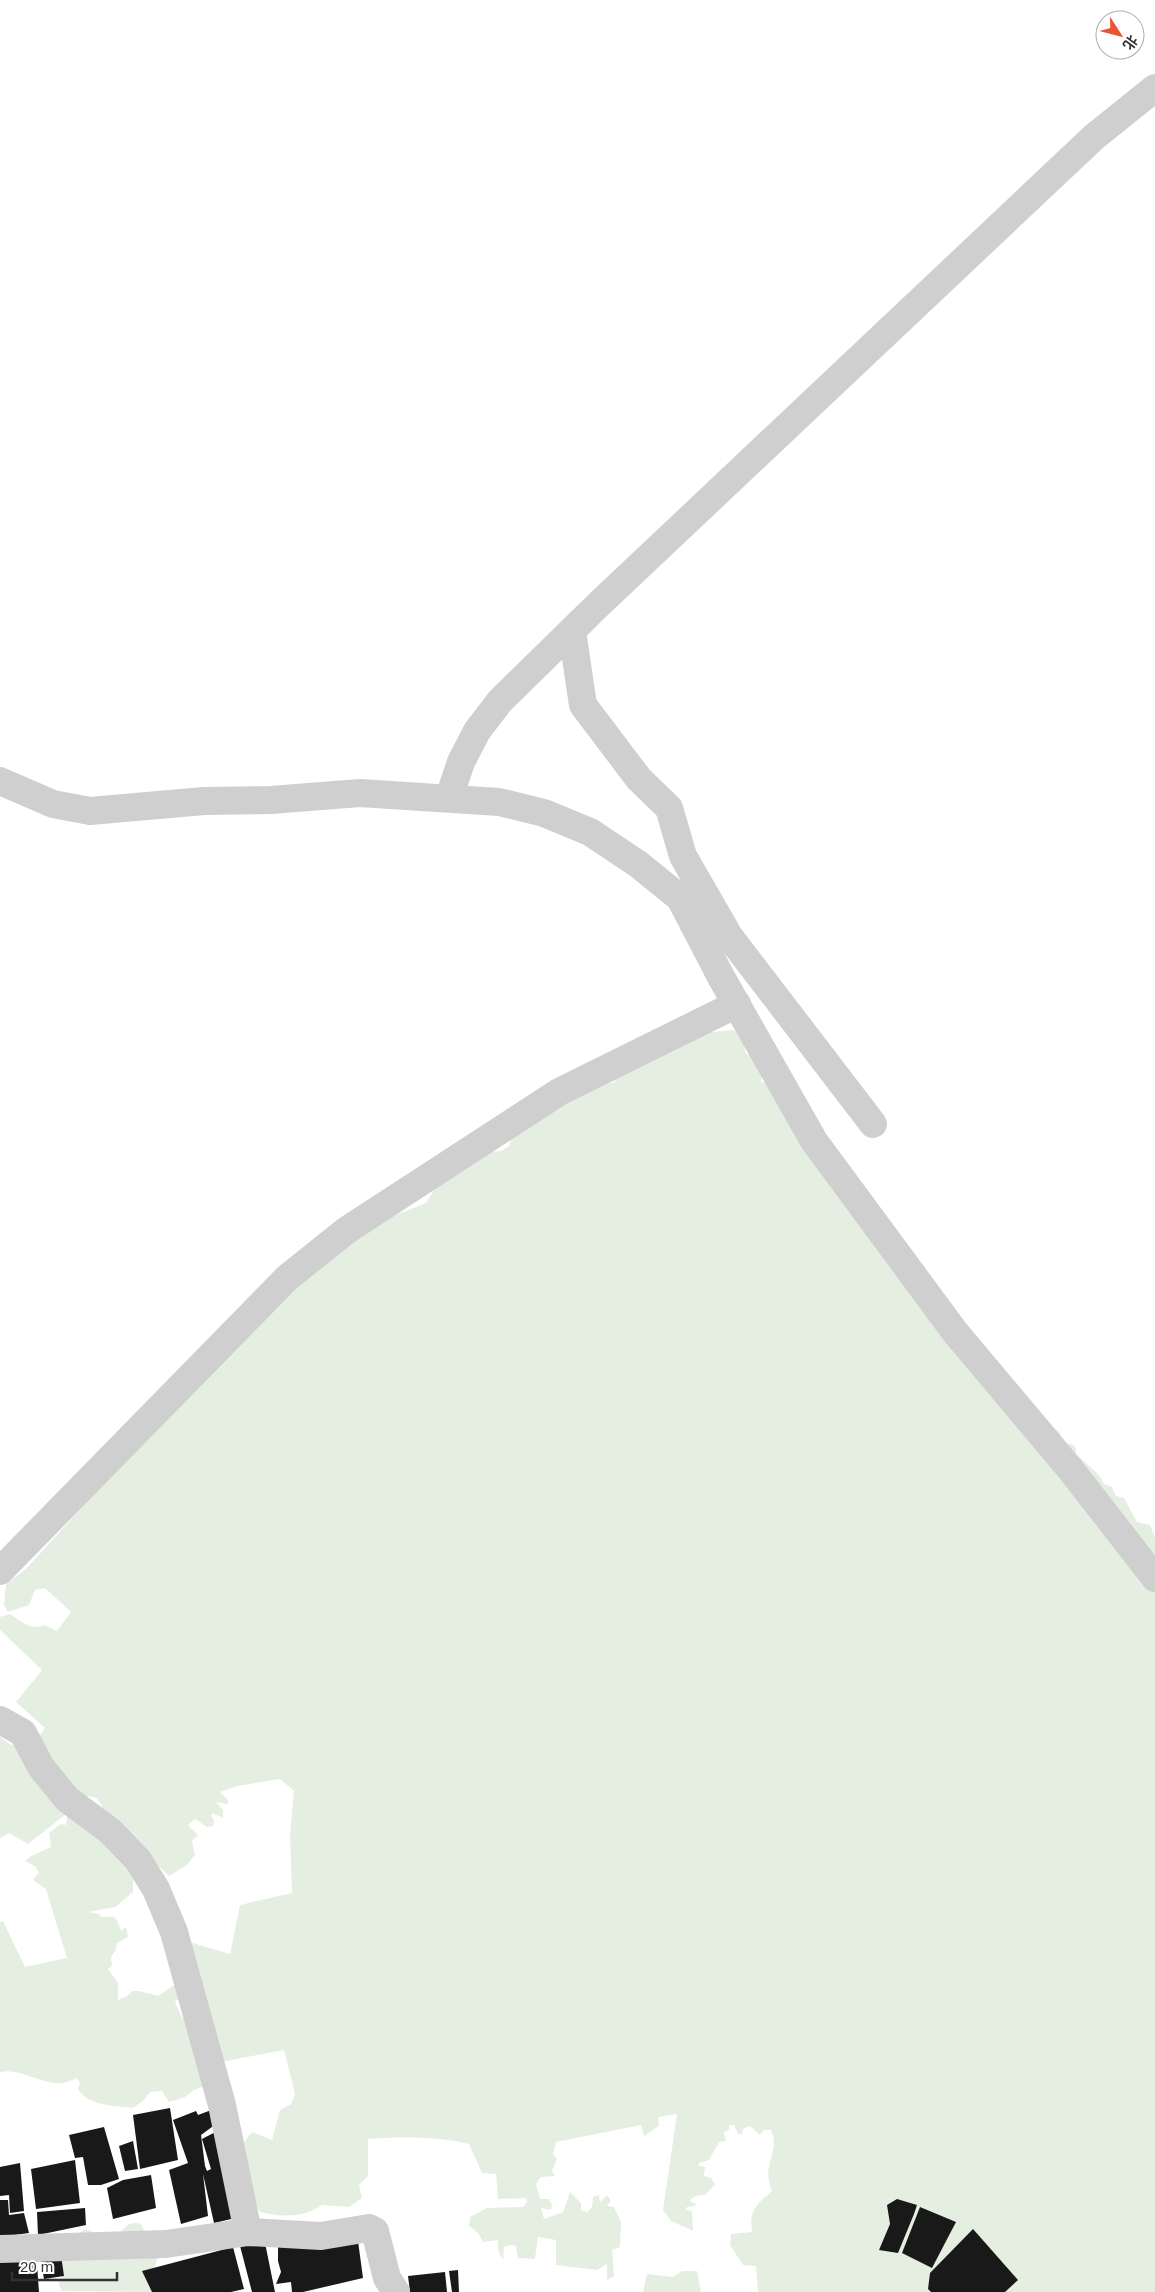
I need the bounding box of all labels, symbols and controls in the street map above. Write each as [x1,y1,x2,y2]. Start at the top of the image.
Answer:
north arrow [1095,10,1145,60]
text: 北 [1120,32,1141,53]
scale bar [12,2250,118,2282]
text: 20 m [20,2258,53,2275]

